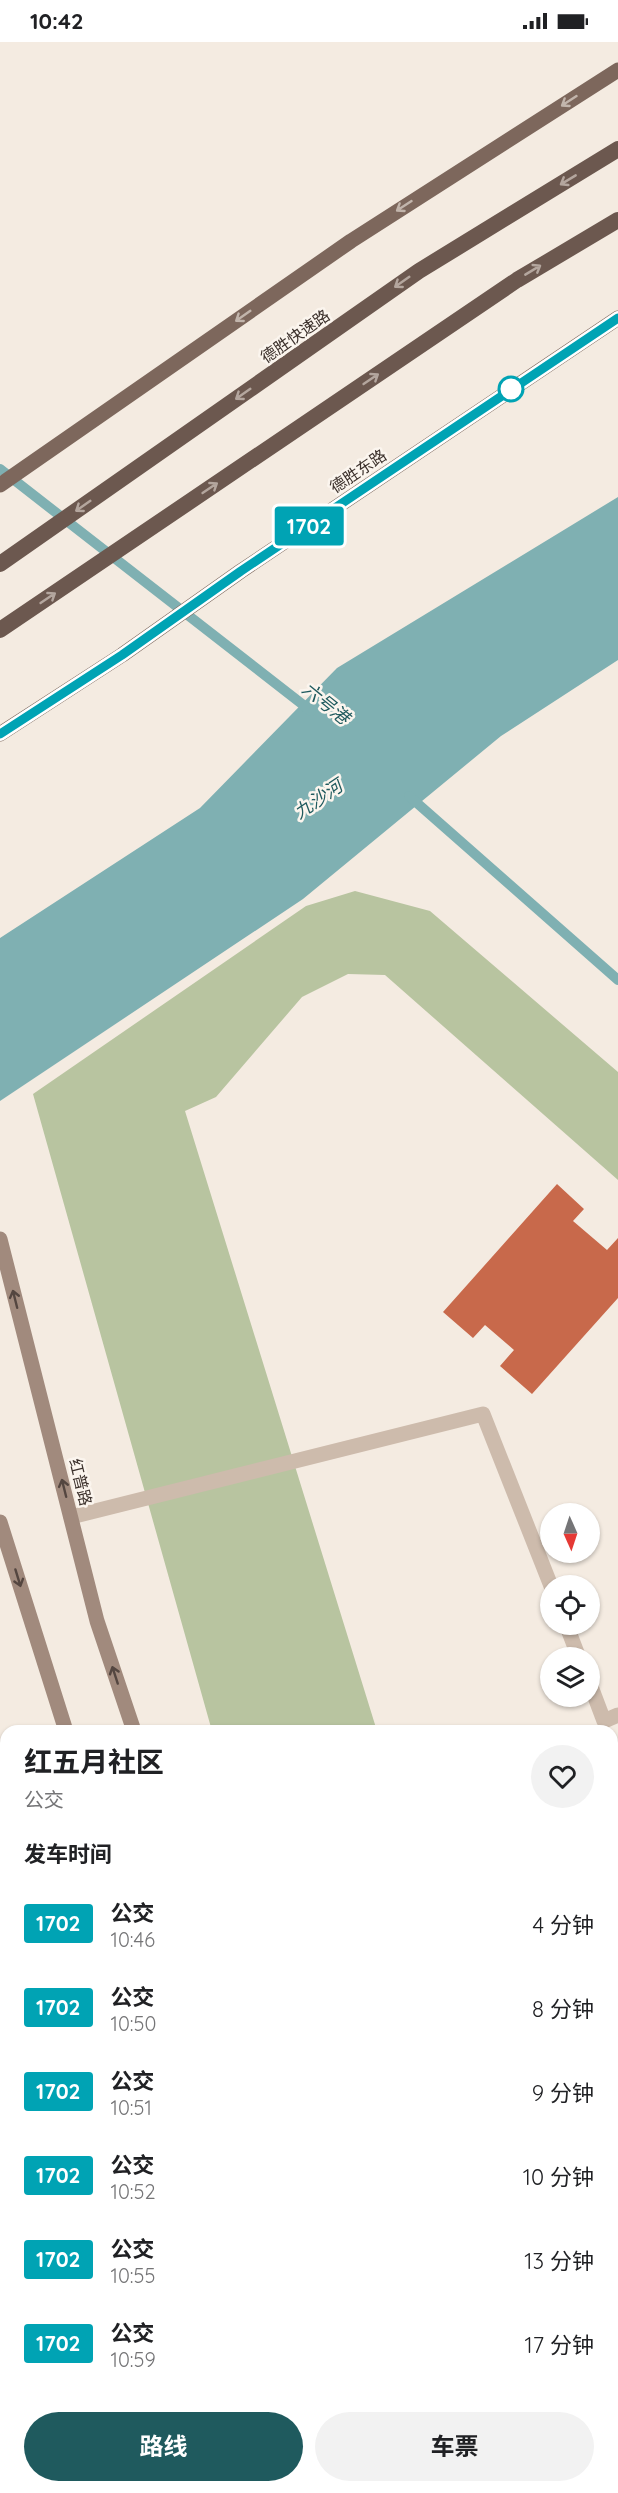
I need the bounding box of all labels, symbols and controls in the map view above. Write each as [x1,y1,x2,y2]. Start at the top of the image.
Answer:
text: 10:42 [30,7,84,35]
one-way arrow [561,96,578,108]
one-way arrow [560,174,577,186]
one-way arrow [396,200,413,213]
one-way arrow [524,264,541,276]
one-way arrow [395,276,411,288]
street label: 德胜快速路 [256,305,334,367]
one-way arrow [236,310,252,322]
one-way arrow [363,373,379,385]
unlabelled marker [498,376,524,402]
one-way arrow [235,388,251,400]
street label: 德胜东路 [326,445,390,497]
one-way arrow [201,482,218,494]
one-way arrow [75,500,92,512]
line badge: 1702 [267,506,351,546]
text: 1702 [287,513,331,539]
one-way arrow [40,591,57,604]
water label: 六号港 [298,677,357,731]
water label: 九沙河 [289,773,349,824]
one-way arrow [9,1289,21,1308]
street label: 红普路 [65,1456,97,1508]
one-way arrow [57,1478,69,1497]
north arrow [540,1503,600,1563]
map controls [540,1503,600,1707]
one-way arrow [13,1568,24,1587]
button: locate [540,1575,600,1635]
button: layers [540,1647,600,1707]
one-way arrow [109,1666,120,1685]
text: 红五月社区 [24,1744,164,1779]
button: heart [531,1745,594,1808]
text: 公交 [24,1787,64,1812]
text: 发车时间 [24,1840,112,1868]
text: 公交 [111,1899,155,1927]
text: 1702 [36,1910,81,1936]
text: 4 分钟 [532,1911,594,1939]
text: 10:46 [111,1927,155,1952]
text: 公交 [111,1983,155,2011]
text: 1702 [36,1994,81,2020]
text: 8 分钟 [532,1995,594,2023]
text: 10:50 [111,2011,156,2036]
text: 公交 [111,2067,155,2095]
text: 1702 [36,2078,81,2104]
text: 9 分钟 [532,2079,594,2107]
text: 10:51 [111,2095,152,2120]
text: 公交 [111,2151,155,2179]
text: 1702 [36,2162,81,2188]
text: 10 分钟 [523,2163,594,2191]
text: 10:52 [111,2179,156,2204]
text: 公交 [111,2235,155,2263]
text: 1702 [36,2246,81,2272]
text: 13 分钟 [524,2247,594,2275]
text: 10:55 [111,2263,155,2288]
text: 公交 [111,2319,155,2347]
text: 1702 [36,2330,81,2356]
text: 17 分钟 [525,2331,594,2359]
text: 10:59 [111,2347,156,2372]
button: 路线 [24,2412,303,2481]
button: 车票 [315,2412,594,2481]

